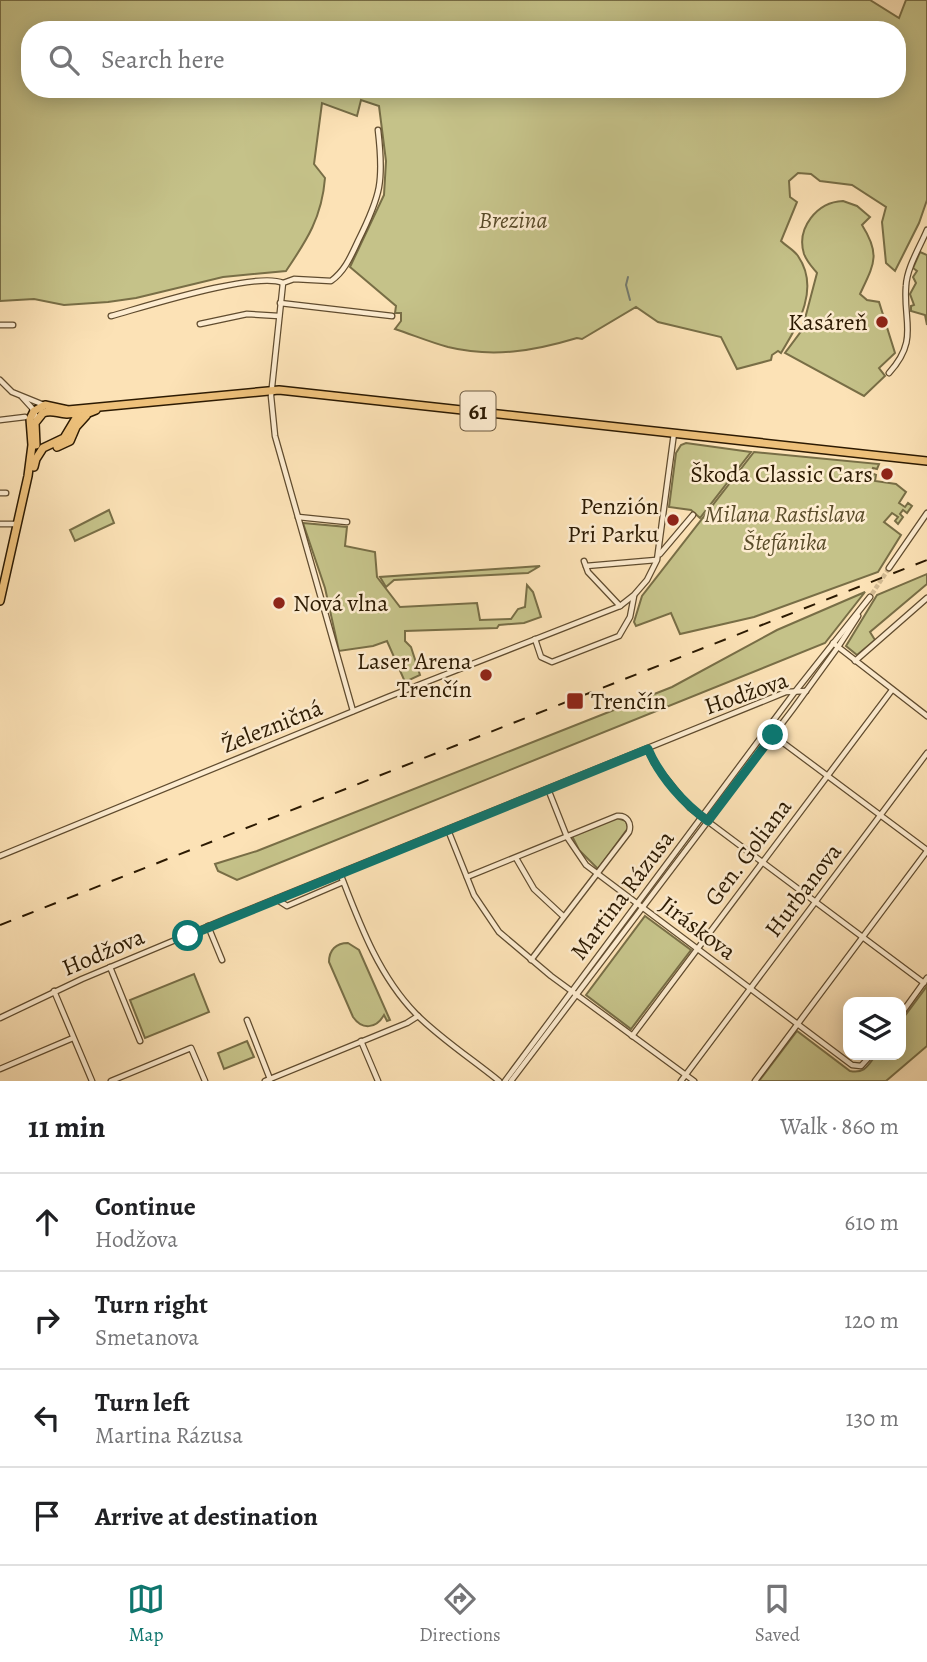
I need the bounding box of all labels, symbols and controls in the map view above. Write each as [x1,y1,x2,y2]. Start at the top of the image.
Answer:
search box [21,21,906,98]
icon: search [45,41,83,79]
text: Search here [101,42,225,77]
park label: Brezina [479,204,548,236]
place label: Kasáreň [788,306,868,338]
marker: Kasáreň [874,314,890,330]
road number: 61 [461,392,496,430]
place label: Škoda Classic Cars [690,458,873,490]
marker: Škoda Classic Cars [879,466,895,482]
place label: Penzión Pri Parku [567,490,659,550]
park label: Milana Rastislava Štefánika [704,498,866,558]
marker: Penzión Pri Parku [665,512,681,528]
place label: Nová vlna [293,587,389,619]
marker: Nová vlna [271,595,287,611]
place label: Laser Arena Trenčín [357,645,473,705]
street label: Hodžova [700,664,793,722]
marker: Laser Arena Trenčín [478,667,494,683]
place label: Trenčín [591,685,666,717]
street label: Železničná [217,691,328,761]
marker: Trenčín [565,691,585,711]
route end [757,719,788,750]
street label: Gen. Goliana [697,791,799,912]
street label: Martina Rázusa [563,823,682,966]
street label: Hurbanova [757,836,849,943]
street label: Jiráskova [653,889,744,968]
street label: Hodžova [57,920,150,984]
route start [172,920,203,951]
map controls [843,997,906,1060]
button: layers [843,997,906,1060]
text: 11 min [28,1107,105,1147]
text: Walk · 860 m [780,1111,899,1142]
text: Continue [95,1189,196,1224]
icon: ahead [28,1203,66,1241]
text: 610 m [845,1207,899,1238]
text: Hodžova [95,1224,178,1255]
text: Turn right [95,1287,208,1322]
icon: right [28,1301,66,1339]
text: 120 m [844,1305,899,1336]
text: Smetanova [95,1322,199,1353]
text: Turn left [95,1385,190,1420]
icon: left [28,1399,66,1437]
text: 130 m [846,1403,899,1434]
text: Martina Rázusa [95,1420,243,1451]
icon: arrive [28,1497,66,1535]
text: Arrive at destination [95,1499,318,1534]
tab: Map [127,1580,165,1648]
tab: Directions [419,1580,501,1648]
tab: Saved [755,1580,800,1648]

